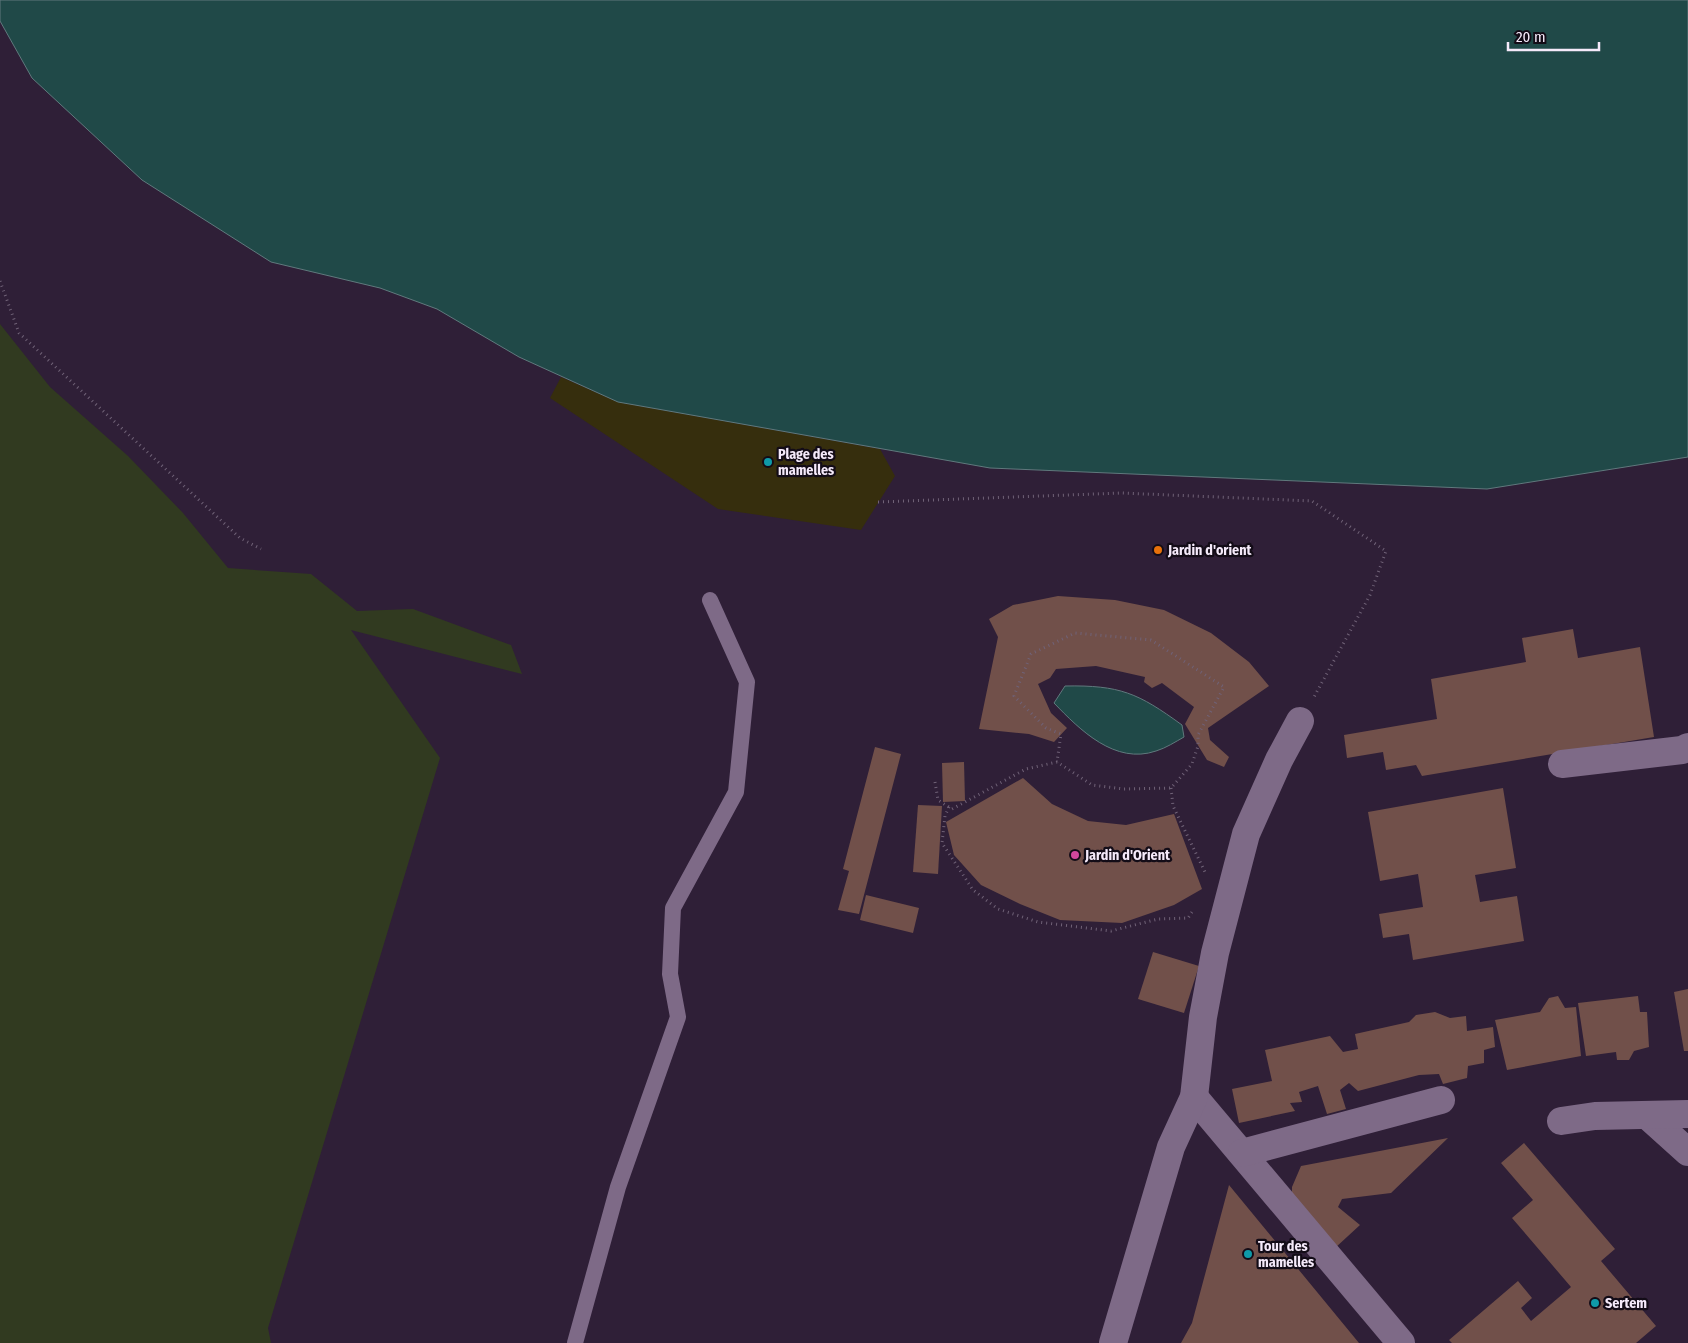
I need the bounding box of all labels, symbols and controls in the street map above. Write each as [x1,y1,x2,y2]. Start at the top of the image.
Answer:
scale bar [1508,20,1599,52]
text: 20 m [1516,28,1546,46]
place label: Plage des mamelles [778,446,834,479]
marker: Plage des mamelles [762,456,774,468]
place label: Jardin d'orient [1167,542,1253,559]
marker: Jardin d'orient [1152,544,1164,556]
place label: Jardin d'Orient [1084,847,1171,864]
marker: Jardin d'Orient [1069,849,1081,861]
place label: Tour des mamelles [1258,1238,1314,1271]
marker: Tour des mamelles [1242,1248,1254,1260]
place label: Sertem [1605,1295,1647,1312]
marker: Sertem [1589,1297,1601,1309]

